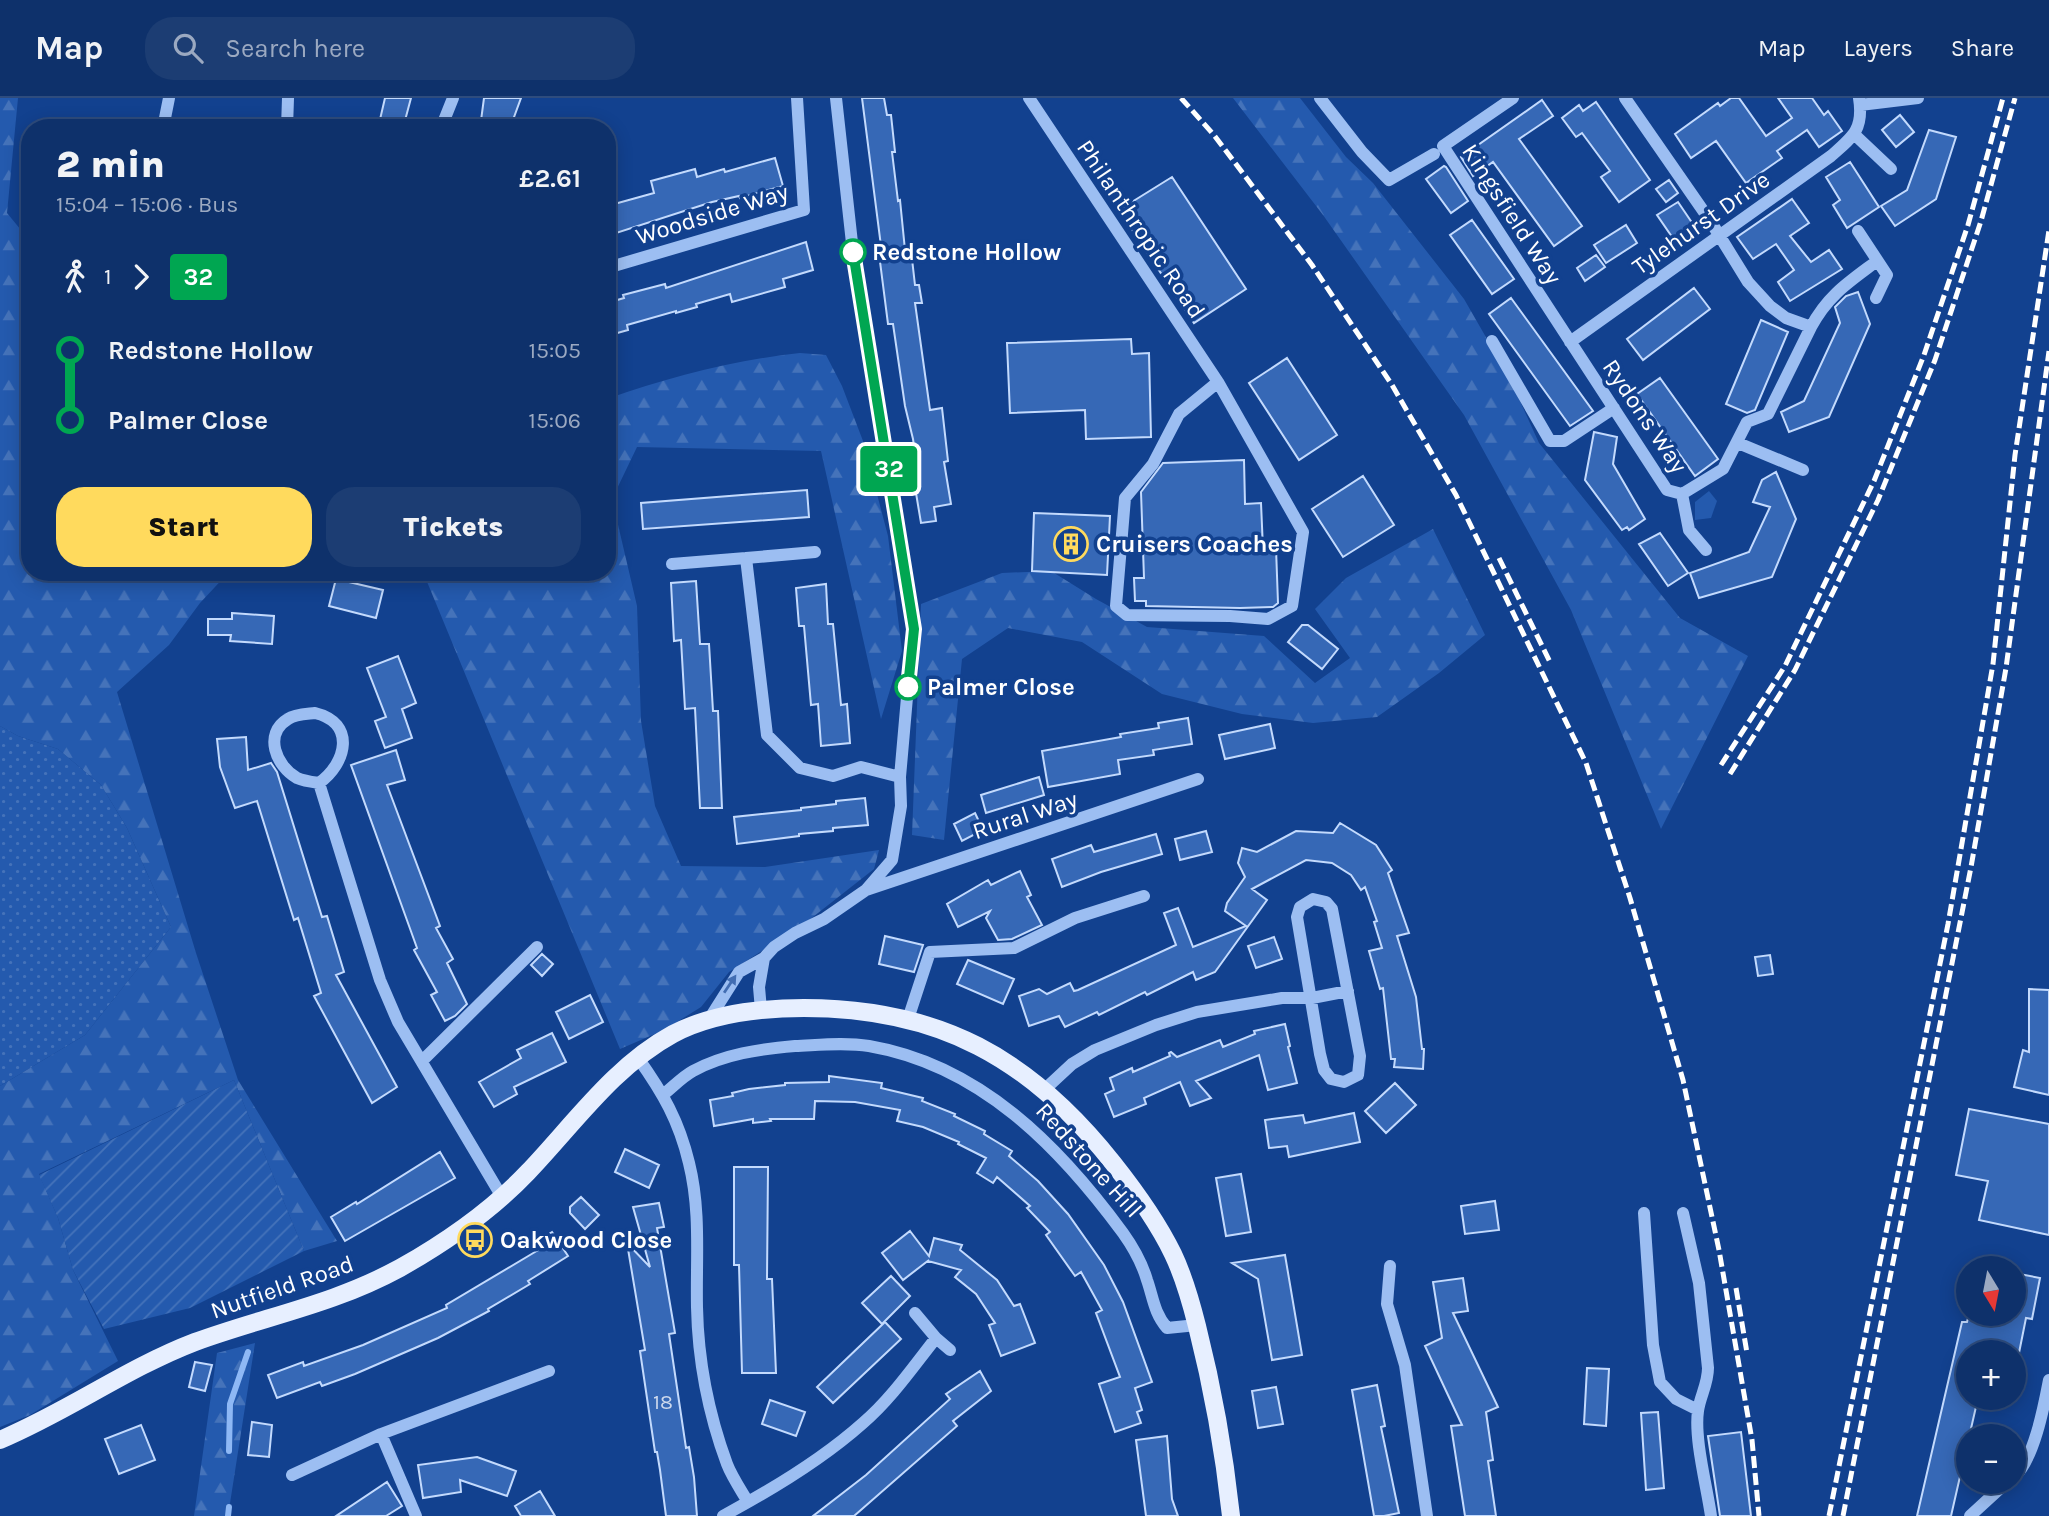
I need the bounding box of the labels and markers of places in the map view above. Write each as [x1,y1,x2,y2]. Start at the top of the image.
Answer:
place label: Redstone Hollow [872,238,1061,266]
marker: Redstone Hollow [840,239,866,265]
building icon: Cruisers Coaches [1052,525,1090,563]
place label: Cruisers Coaches [1096,530,1293,558]
place label: Palmer Close [927,673,1075,701]
marker: Palmer Close [895,674,921,700]
bus stop icon: Oakwood Close [456,1221,494,1259]
place label: Oakwood Close [500,1226,672,1254]

